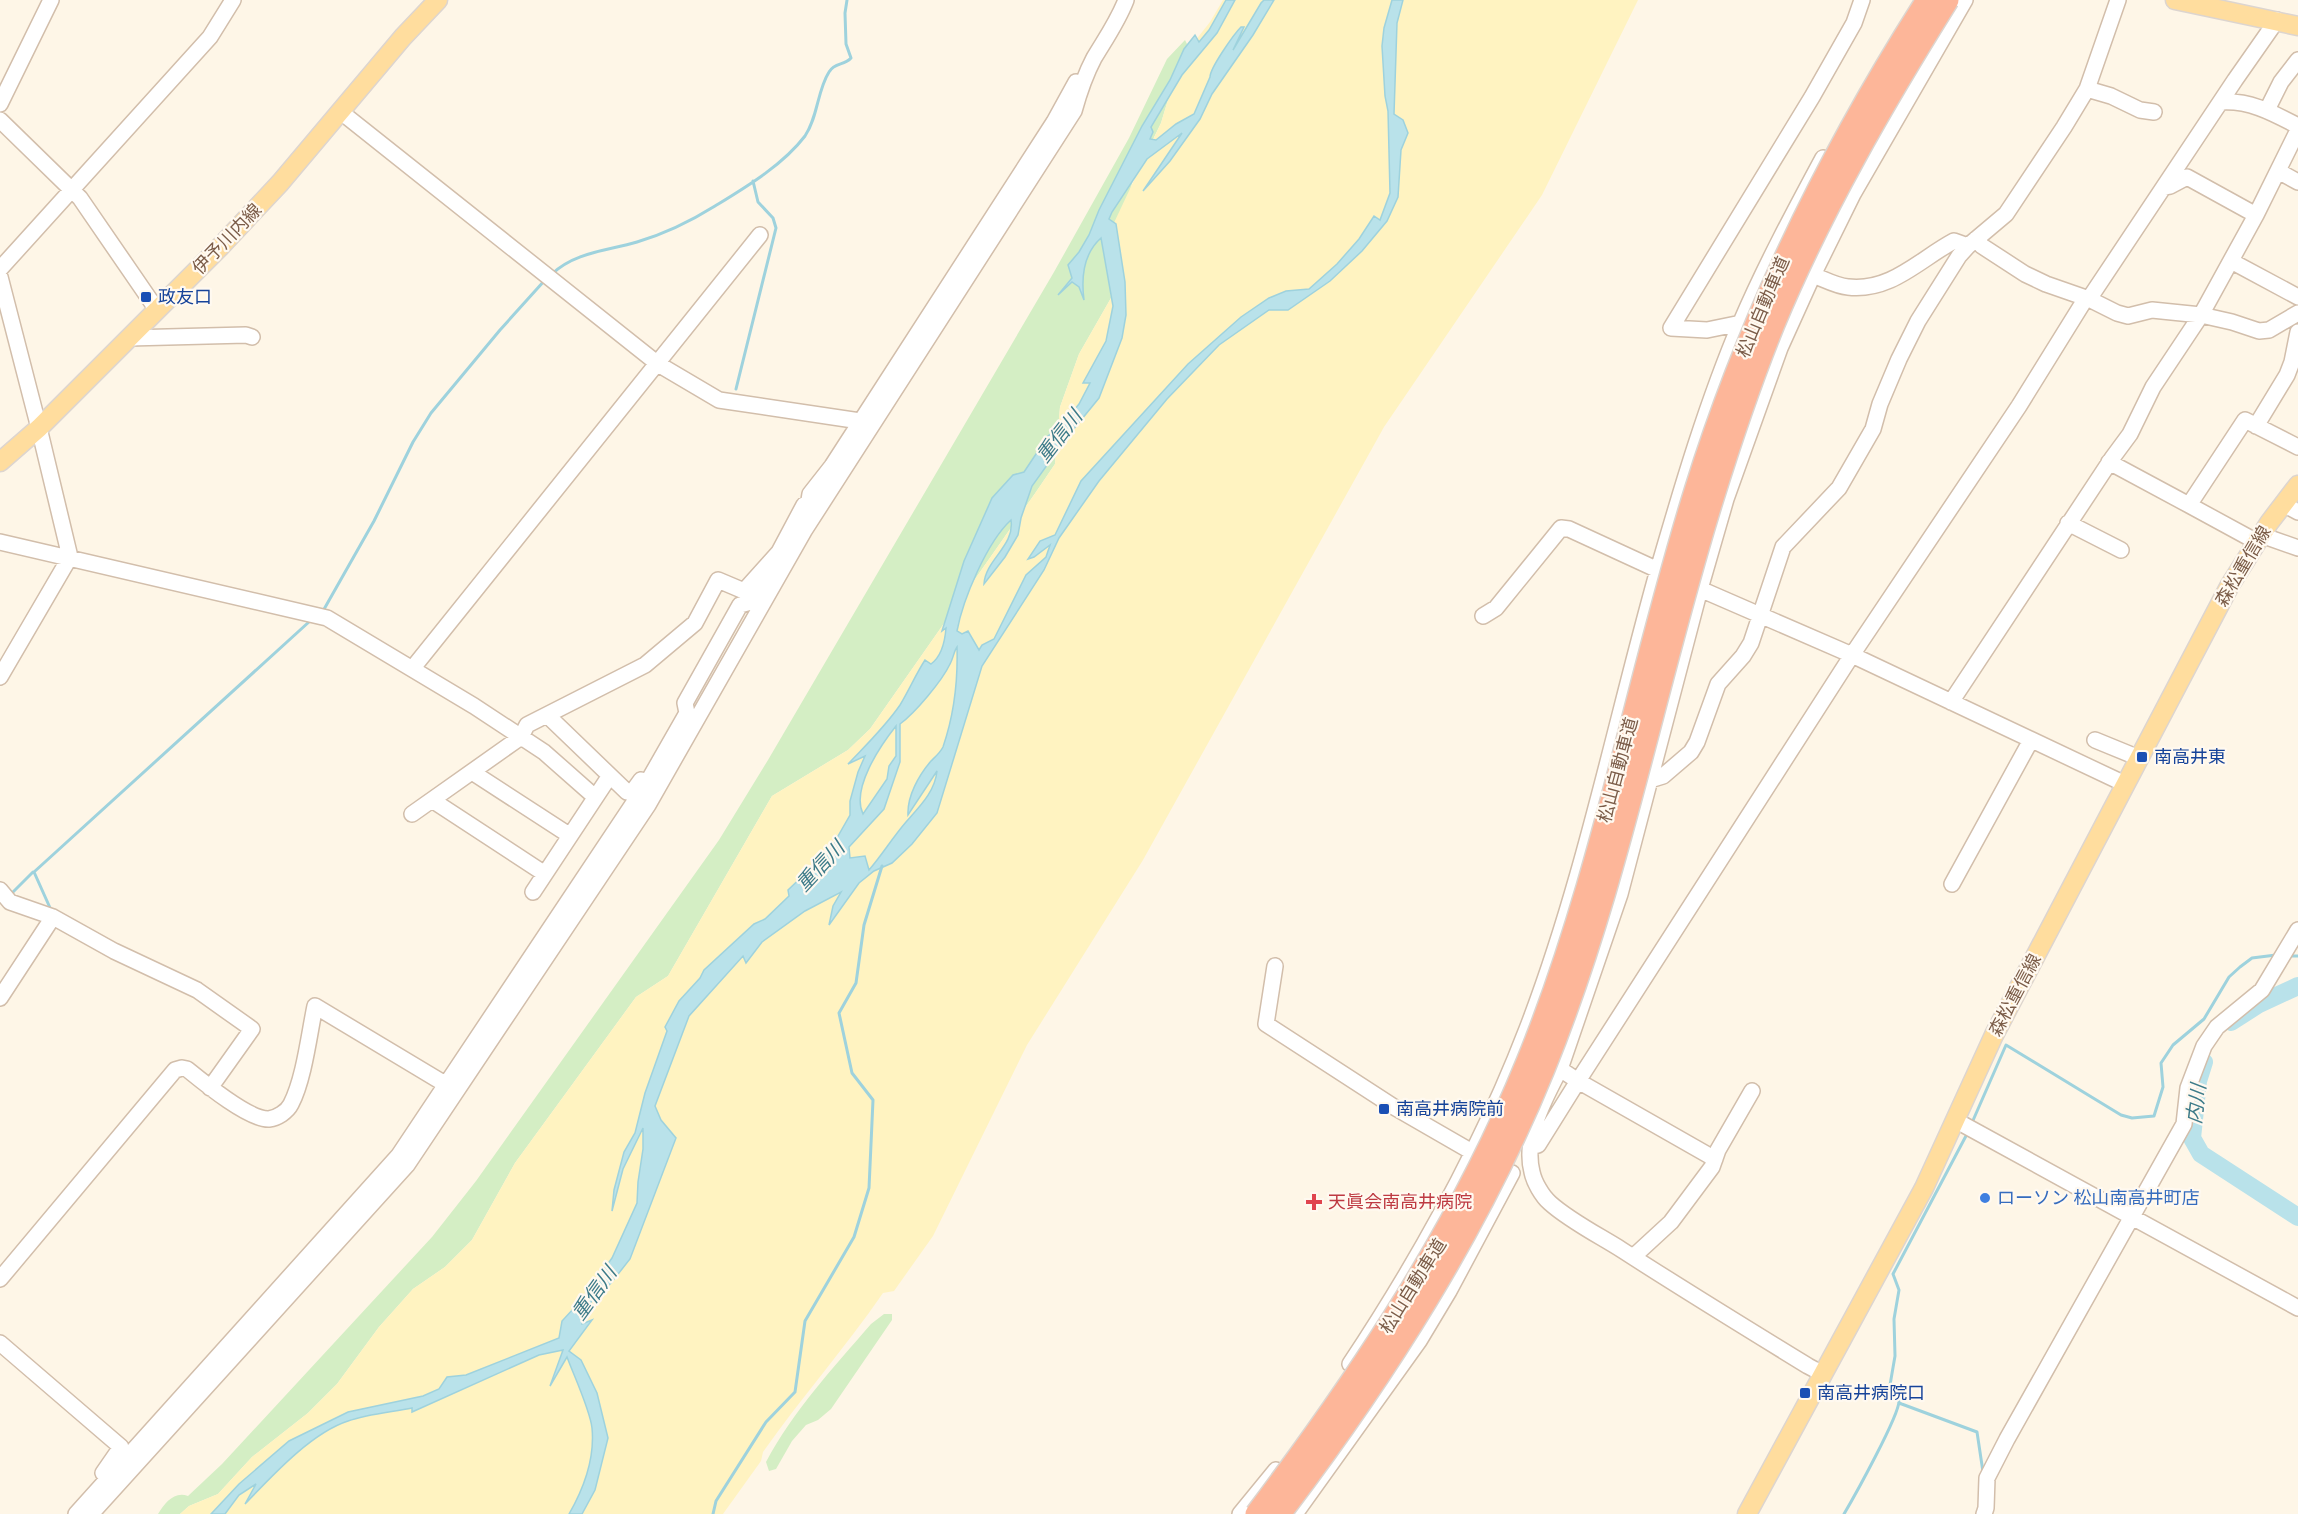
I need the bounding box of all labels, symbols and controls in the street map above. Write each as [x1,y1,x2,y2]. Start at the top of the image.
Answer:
street label: 伊予川内線 [188,199,266,279]
street label: 松山自動車道 [1732,253,1794,361]
place label: 政友口 [158,286,212,308]
marker: 政友口 [139,290,153,304]
water label: 重信川 [1031,403,1088,467]
street label: 森松重信線 [2210,522,2276,610]
street label: 松山自動車道 [1593,715,1643,825]
place label: 南高井東 [2154,746,2226,768]
marker: 南高井東 [2135,750,2149,764]
water label: 重信川 [791,834,851,896]
street label: 森松重信線 [1984,950,2046,1040]
water label: 内川 [2182,1081,2211,1125]
place label: 南高井病院前 [1396,1098,1504,1120]
marker: 南高井病院前 [1377,1102,1391,1116]
place label: ローソン 松山南高井町店 [1997,1187,2199,1209]
place label: 天眞会南高井病院 [1328,1191,1472,1213]
marker: ローソン 松山南高井町店 [1978,1191,1992,1205]
marker: 天眞会南高井病院 [1305,1193,1323,1211]
street label: 松山自動車道 [1375,1234,1451,1338]
water label: 重信川 [567,1260,623,1324]
place label: 南高井病院口 [1817,1382,1925,1404]
marker: 南高井病院口 [1798,1386,1812,1400]

